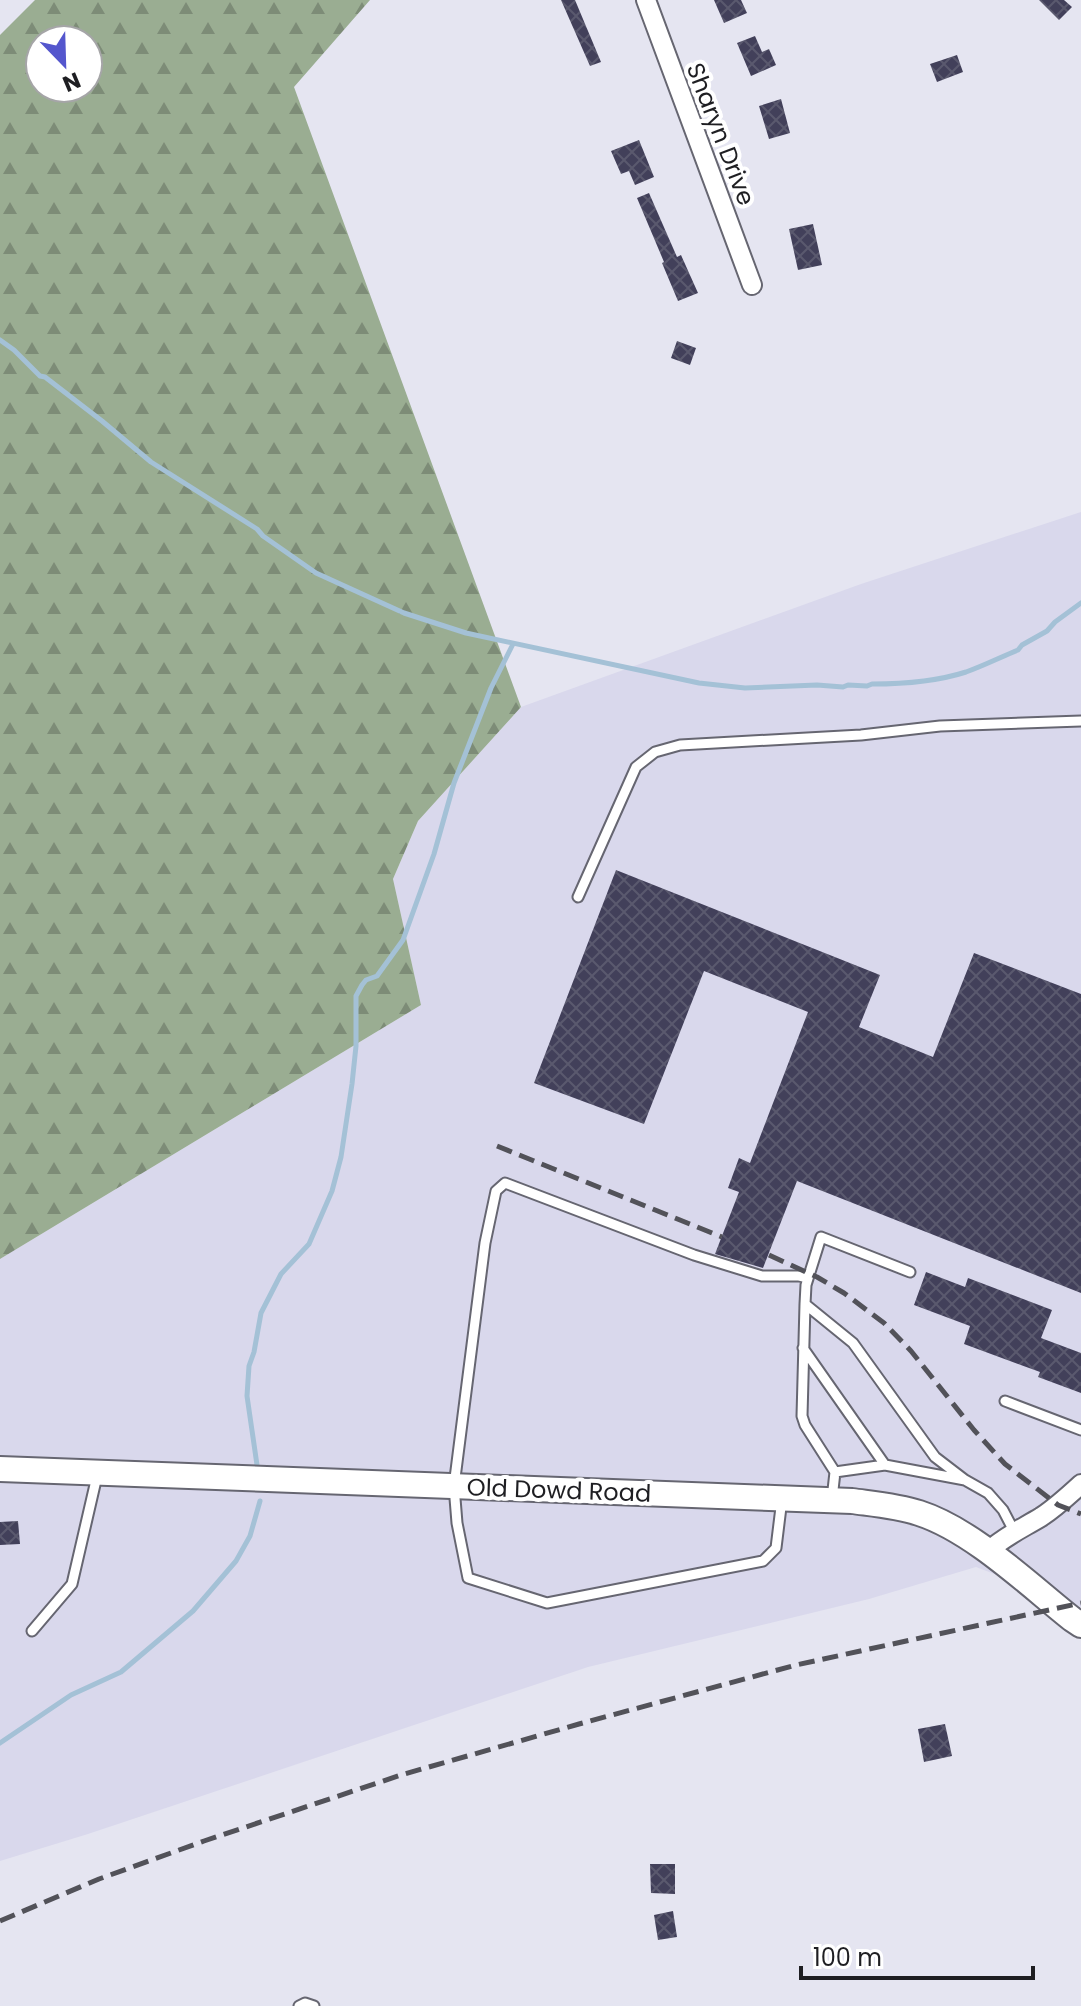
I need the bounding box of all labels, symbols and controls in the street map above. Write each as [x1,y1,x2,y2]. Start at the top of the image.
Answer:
north arrow [24,24,104,104]
street label: Sharyn Drive [679,58,763,210]
text: N [58,64,85,99]
street label: Old Dowd Road [466,1470,652,1510]
scale bar [801,1930,1033,1980]
text: 100 m [813,1941,882,1974]

